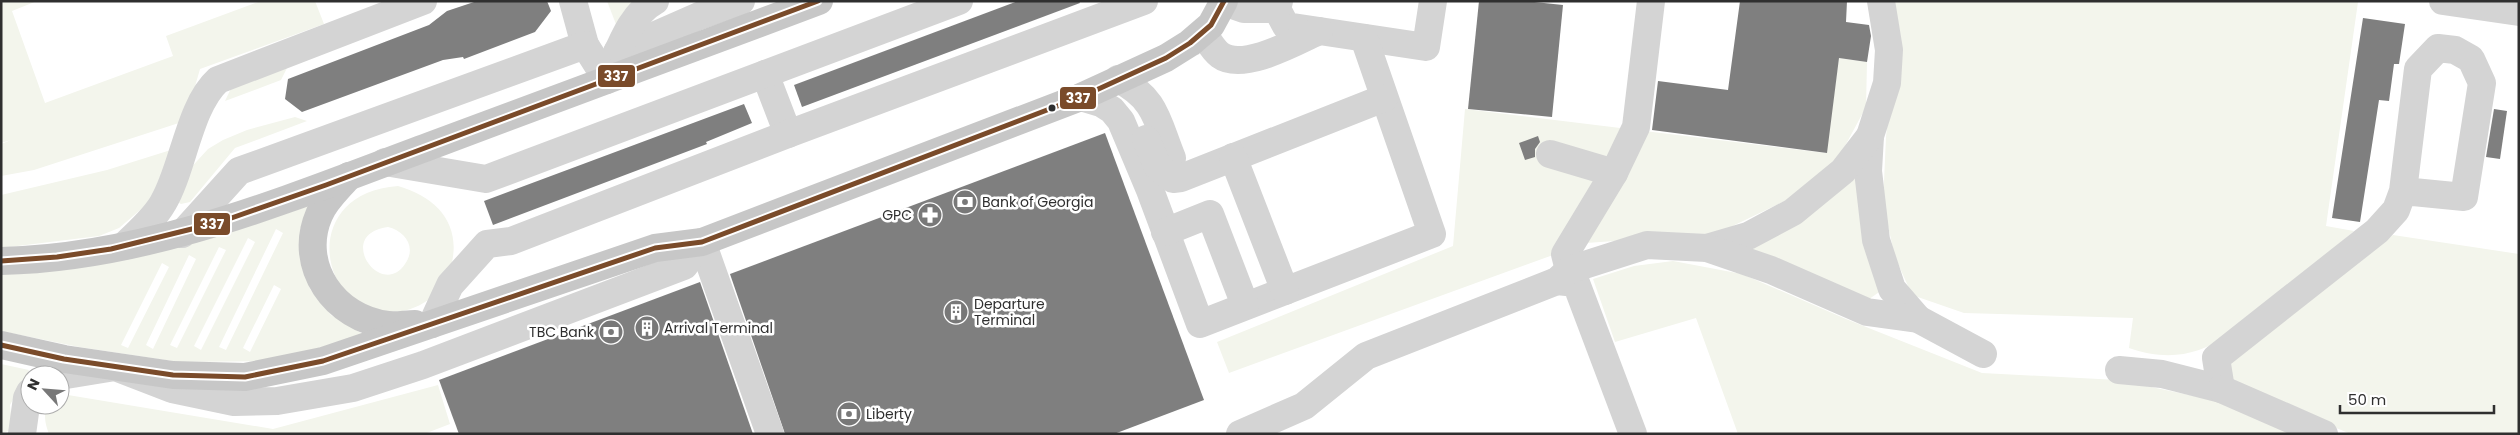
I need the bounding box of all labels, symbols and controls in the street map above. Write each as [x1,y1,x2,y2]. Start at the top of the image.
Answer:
line badge: 337 [597,64,636,88]
text: 337 [604,66,629,86]
line badge: 337 [1059,86,1097,110]
text: 337 [1066,88,1091,108]
unlabelled marker [1047,103,1057,113]
bank icon: Bank of Georgia [952,189,978,215]
place label: Bank of Georgia [982,192,1093,212]
pharmacy icon: GPC [917,202,943,228]
place label: GPC [882,205,912,225]
line badge: 337 [193,212,231,236]
text: 337 [200,214,225,234]
place label: Departure Terminal [974,294,1045,330]
building icon: Departure Terminal [943,299,969,325]
building icon: Arrival Terminal [634,315,660,341]
place label: Arrival Terminal [664,318,773,338]
bank icon: TBC Bank [598,319,624,345]
place label: TBC Bank [529,322,595,342]
north arrow [20,365,70,415]
text: N [22,375,45,393]
scale bar [2340,382,2494,414]
text: 50 m [2348,389,2386,410]
bank icon: Liberty [836,401,862,427]
place label: Liberty [866,404,912,424]

